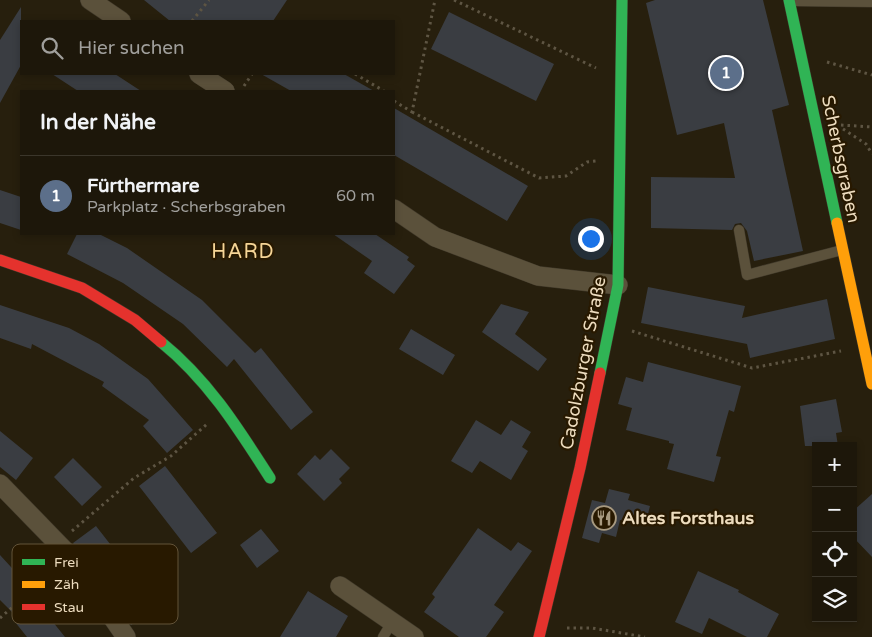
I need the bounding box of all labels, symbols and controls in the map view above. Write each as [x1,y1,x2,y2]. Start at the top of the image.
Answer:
search box [20,20,395,75]
icon: search [38,34,66,62]
text: Hier suchen [78,37,185,59]
pin: 1 [710,54,742,92]
street label: Scherbsgraben [817,93,865,225]
text: In der Nähe [40,110,156,135]
text: Fürthermare [87,175,199,197]
text: 1 [51,186,61,206]
text: 60 m [336,186,375,206]
text: Parkplatz · Scherbsgraben [87,197,286,217]
your location [578,226,604,252]
district label: HARD [211,240,275,264]
street label: Cadolzburger Straße [555,274,611,452]
map controls [812,442,857,622]
button: + [812,442,857,487]
button: − [812,487,857,532]
restaurant icon: Altes Forsthaus [591,505,617,531]
place label: Altes Forsthaus [622,507,755,529]
button: locate [812,532,857,577]
legend [12,544,178,624]
text: Frei [54,554,79,571]
text: Zäh [54,576,79,593]
button: layers [812,577,857,622]
text: Stau [54,599,84,616]

